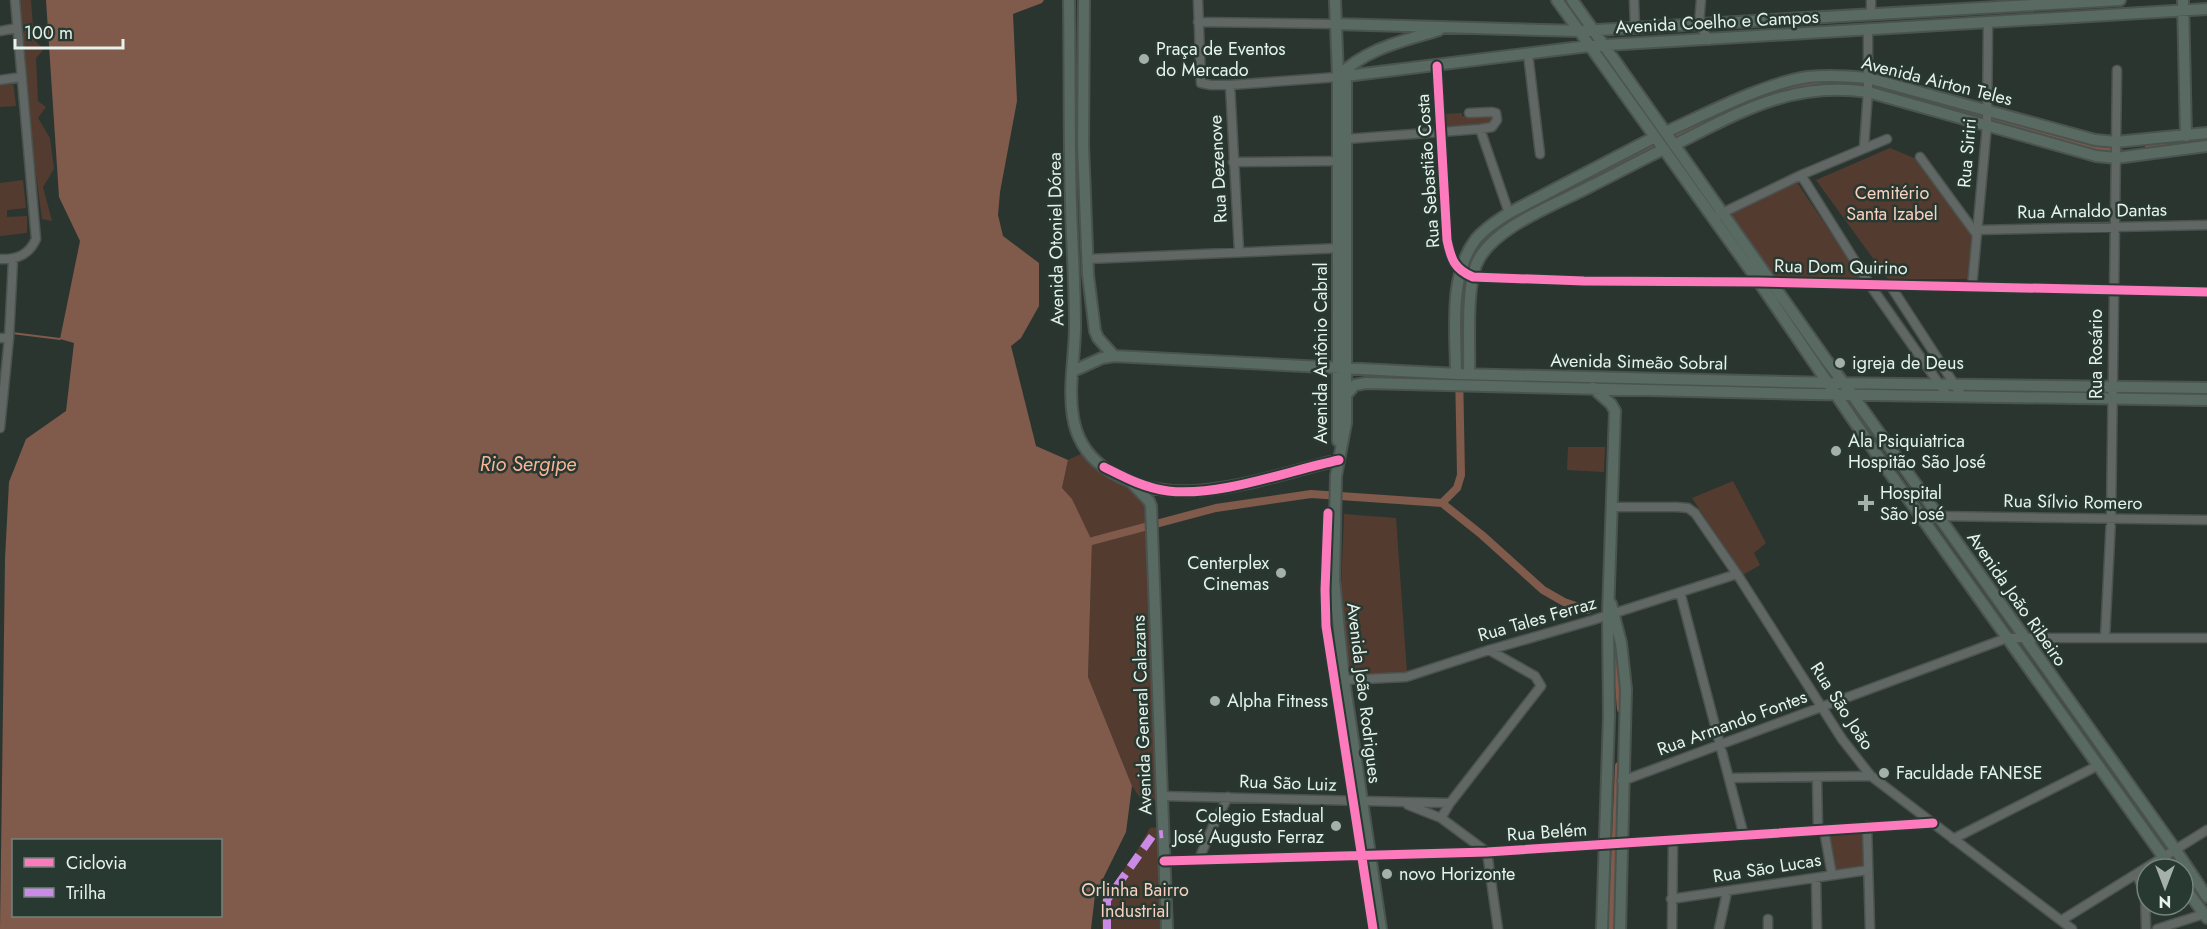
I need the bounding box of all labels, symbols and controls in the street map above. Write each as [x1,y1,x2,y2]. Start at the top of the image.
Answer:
street label: Avenida Coelho e Campos [1615,4,1819,40]
scale bar [15,12,123,50]
text: 100 m [24,20,73,46]
place label: Praça de Eventos do Mercado [1156,36,1286,83]
street label: Avenida Airton Teles [1859,50,2015,112]
marker: Praça de Eventos do Mercado [1137,52,1151,66]
street label: Rua Sebastião Costa [1410,93,1446,249]
street label: Rua Dezenove [1202,114,1234,224]
street label: Rua Siriri [1951,117,1983,189]
street label: Avenida Otoniel Dórea [1041,152,1071,326]
park label: Cemitério Santa Izabel [1846,180,1938,227]
street label: Rua Arnaldo Dantas [2017,197,2167,225]
street label: Rua Dom Quirino [1774,253,1908,281]
street label: Avenida Antônio Cabral [1308,262,1334,444]
street label: Rua Rosário [2083,309,2109,399]
street label: Avenida Simeão Sobral [1550,347,1728,377]
place label: igreja de Deus [1852,350,1964,376]
marker: igreja de Deus [1833,356,1847,370]
place label: Ala Psiquiatrica Hospitão São José [1848,428,1986,475]
marker: Ala Psiquiatrica Hospitão São José [1829,444,1843,458]
water label: Rio Sergipe [480,450,576,479]
place label: Hospital São José [1880,480,1945,527]
street label: Rua Sílvio Romero [2003,488,2143,516]
marker: Hospital São José [1857,494,1875,512]
street label: Avenida João Ribeiro [1961,526,2073,672]
place label: Centerplex Cinemas [1187,550,1269,597]
marker: Centerplex Cinemas [1274,566,1288,580]
street label: Rua Tales Ferraz [1475,590,1600,648]
street label: Avenida João Rodrigues [1340,601,1388,785]
street label: Avenida General Calazans [1126,615,1158,815]
street label: Rua São João [1804,657,1880,755]
street label: Rua Armando Fontes [1653,684,1811,762]
place label: Alpha Fitness [1227,688,1328,714]
marker: Alpha Fitness [1208,694,1222,708]
place label: Faculdade FANESE [1896,760,2042,786]
marker: Faculdade FANESE [1877,766,1891,780]
street label: Rua São Luiz [1239,768,1338,798]
place label: Colegio Estadual José Augusto Ferraz [1171,803,1325,850]
street label: Rua Belém [1506,816,1588,848]
marker: Colegio Estadual José Augusto Ferraz [1329,819,1343,833]
legend [12,839,222,917]
street label: Rua São Lucas [1711,847,1823,889]
text: Ciclovia [66,850,127,876]
north arrow [2135,857,2195,917]
place label: novo Horizonte [1399,861,1515,887]
marker: novo Horizonte [1380,867,1394,881]
park label: Orlinha Bairro Industrial [1081,877,1189,924]
text: Trilha [66,880,106,906]
text: N [2159,890,2171,913]

